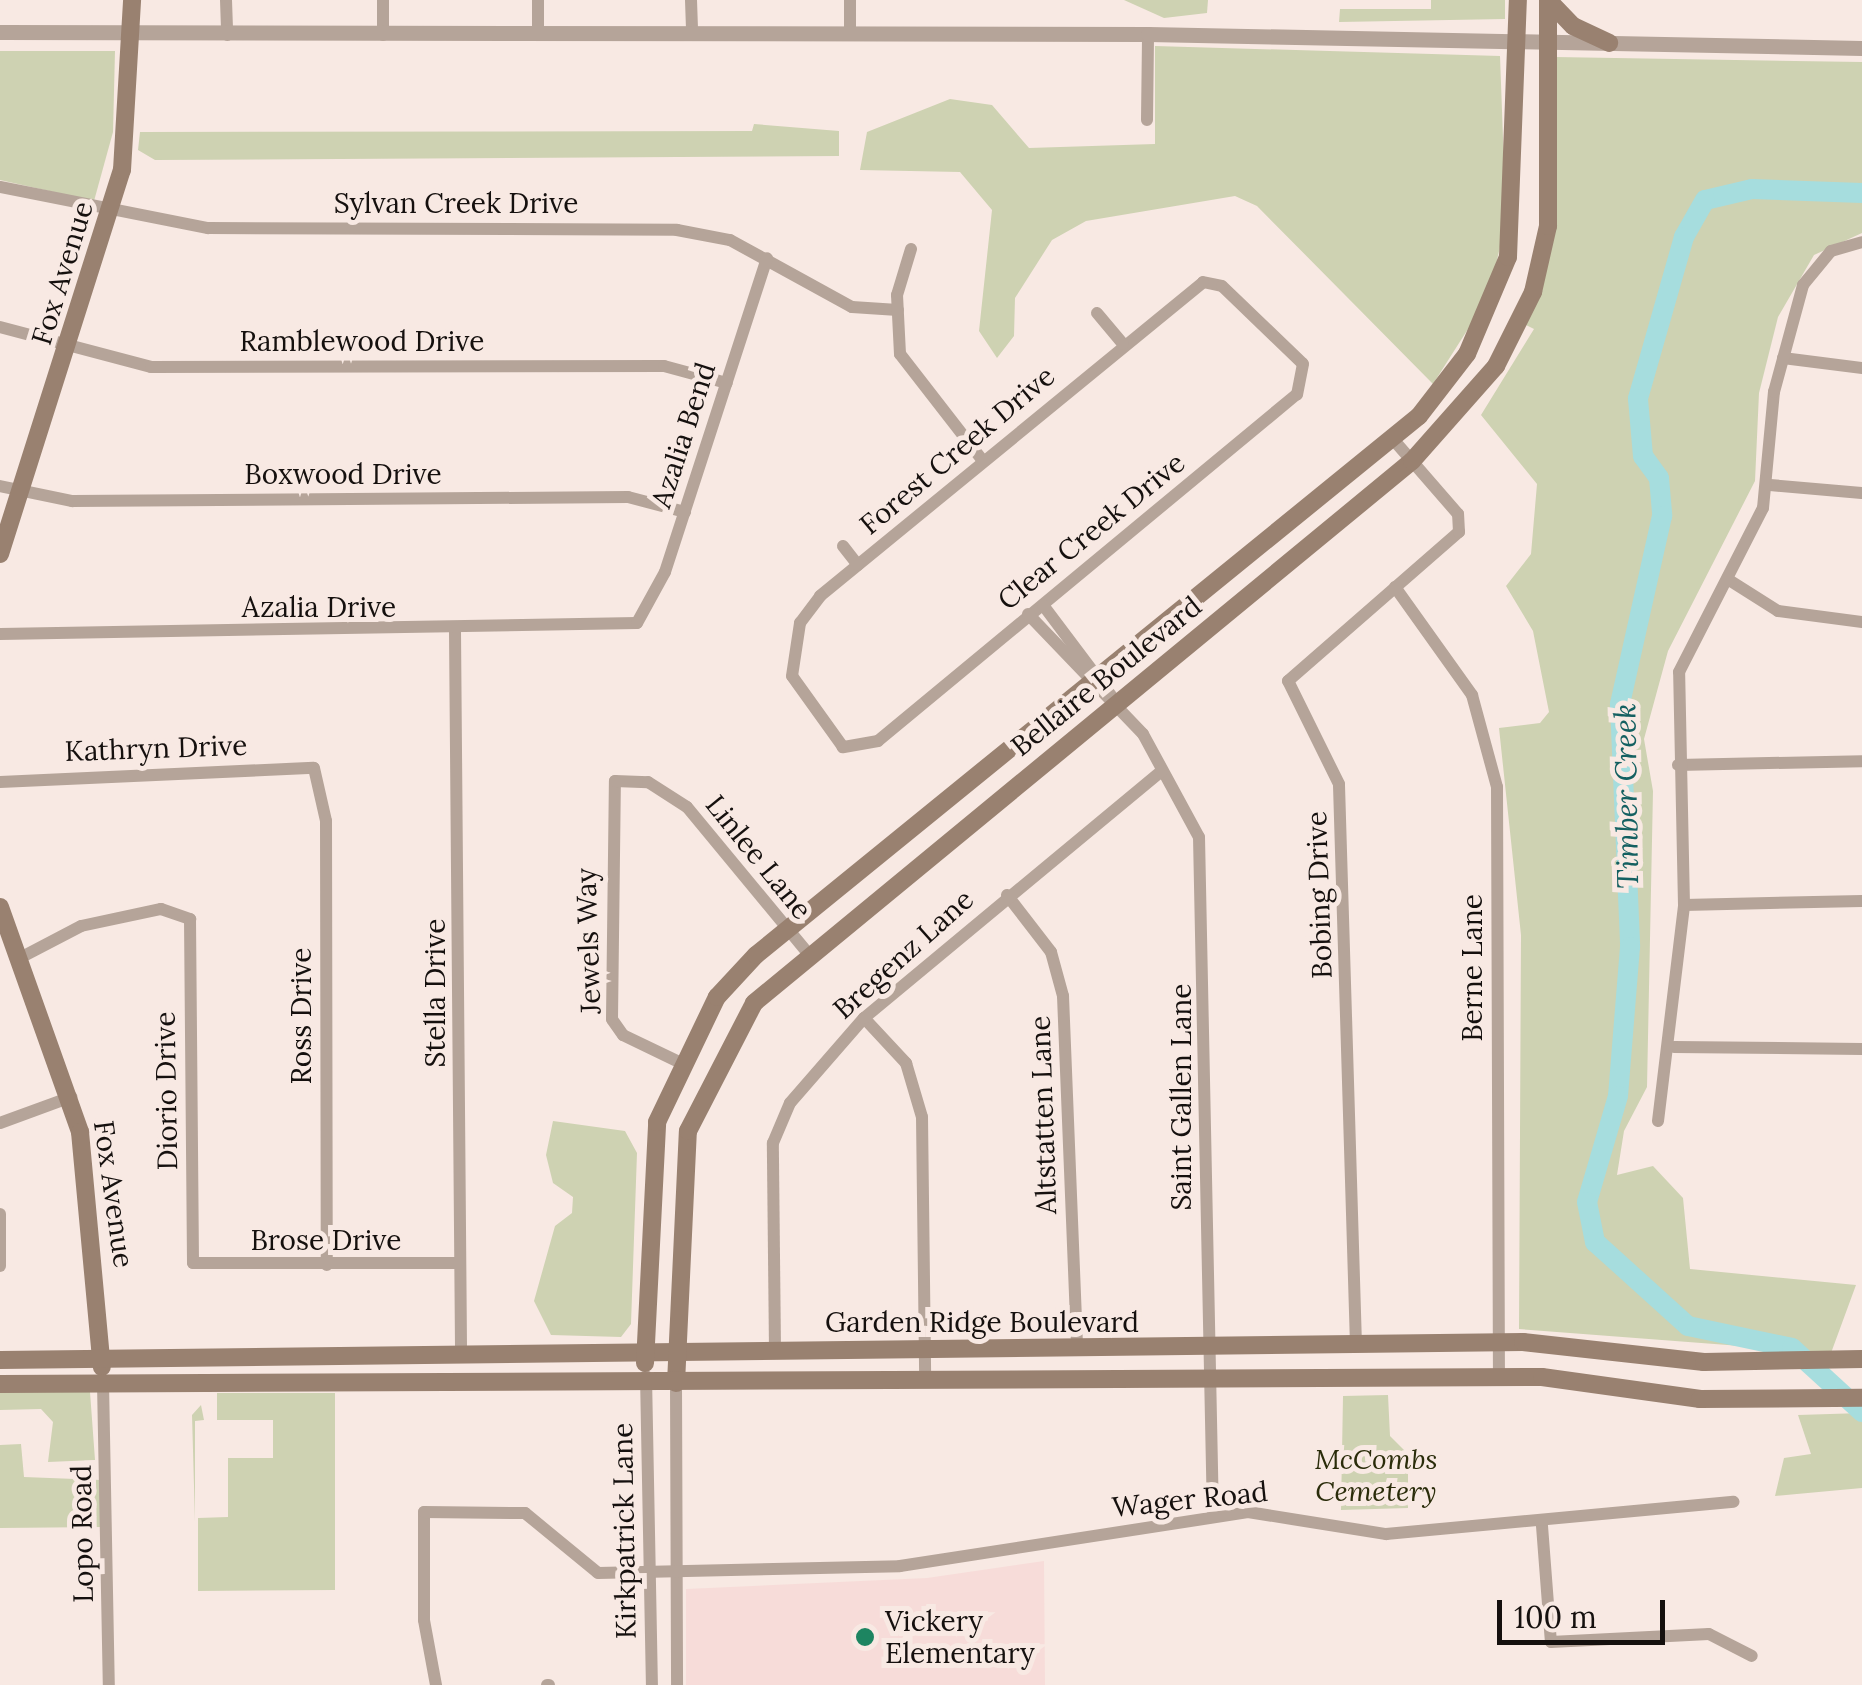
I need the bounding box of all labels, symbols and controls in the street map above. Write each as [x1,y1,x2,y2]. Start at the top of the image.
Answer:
street label: Sylvan Creek Drive [334,186,578,220]
street label: Fox Avenue [24,197,100,349]
street label: Ramblewood Drive [239,324,485,358]
street label: Azalia Bend [644,358,722,512]
street label: Forest Creek Drive [853,359,1061,541]
street label: Clear Creek Drive [991,445,1191,617]
street label: Boxwood Drive [244,457,442,491]
street label: Bellaire Boulevard [1004,589,1208,763]
street label: Azalia Drive [242,590,396,624]
water label: Timber Creek [1606,703,1646,889]
street label: Kathryn Drive [64,728,248,768]
street label: Linlee Lane [699,788,819,926]
street label: Bobing Drive [1299,811,1339,979]
street label: Jewels Way [569,867,607,1015]
street label: Bregenz Lane [826,882,980,1026]
street label: Berne Lane [1455,894,1489,1042]
street label: Stella Drive [418,919,452,1067]
street label: Ross Drive [284,947,318,1085]
street label: Saint Gallen Lane [1164,983,1198,1211]
street label: Diorio Drive [148,1011,184,1171]
street label: Altstatten Lane [1023,1015,1063,1215]
street label: Fox Avenue [87,1118,141,1270]
street label: Brose Drive [250,1223,402,1257]
street label: Garden Ridge Boulevard [825,1305,1139,1339]
street label: Kirkpatrick Lane [605,1422,643,1640]
park label: McCombs Cemetery [1315,1442,1437,1508]
street label: Lopo Road [64,1465,100,1603]
street label: Wager Road [1111,1474,1269,1524]
scale bar [1502,1580,1670,1642]
text: 100 m [1514,1598,1597,1636]
place label: Vickery Elementary [885,1604,1035,1670]
marker: Vickery Elementary [854,1626,876,1648]

